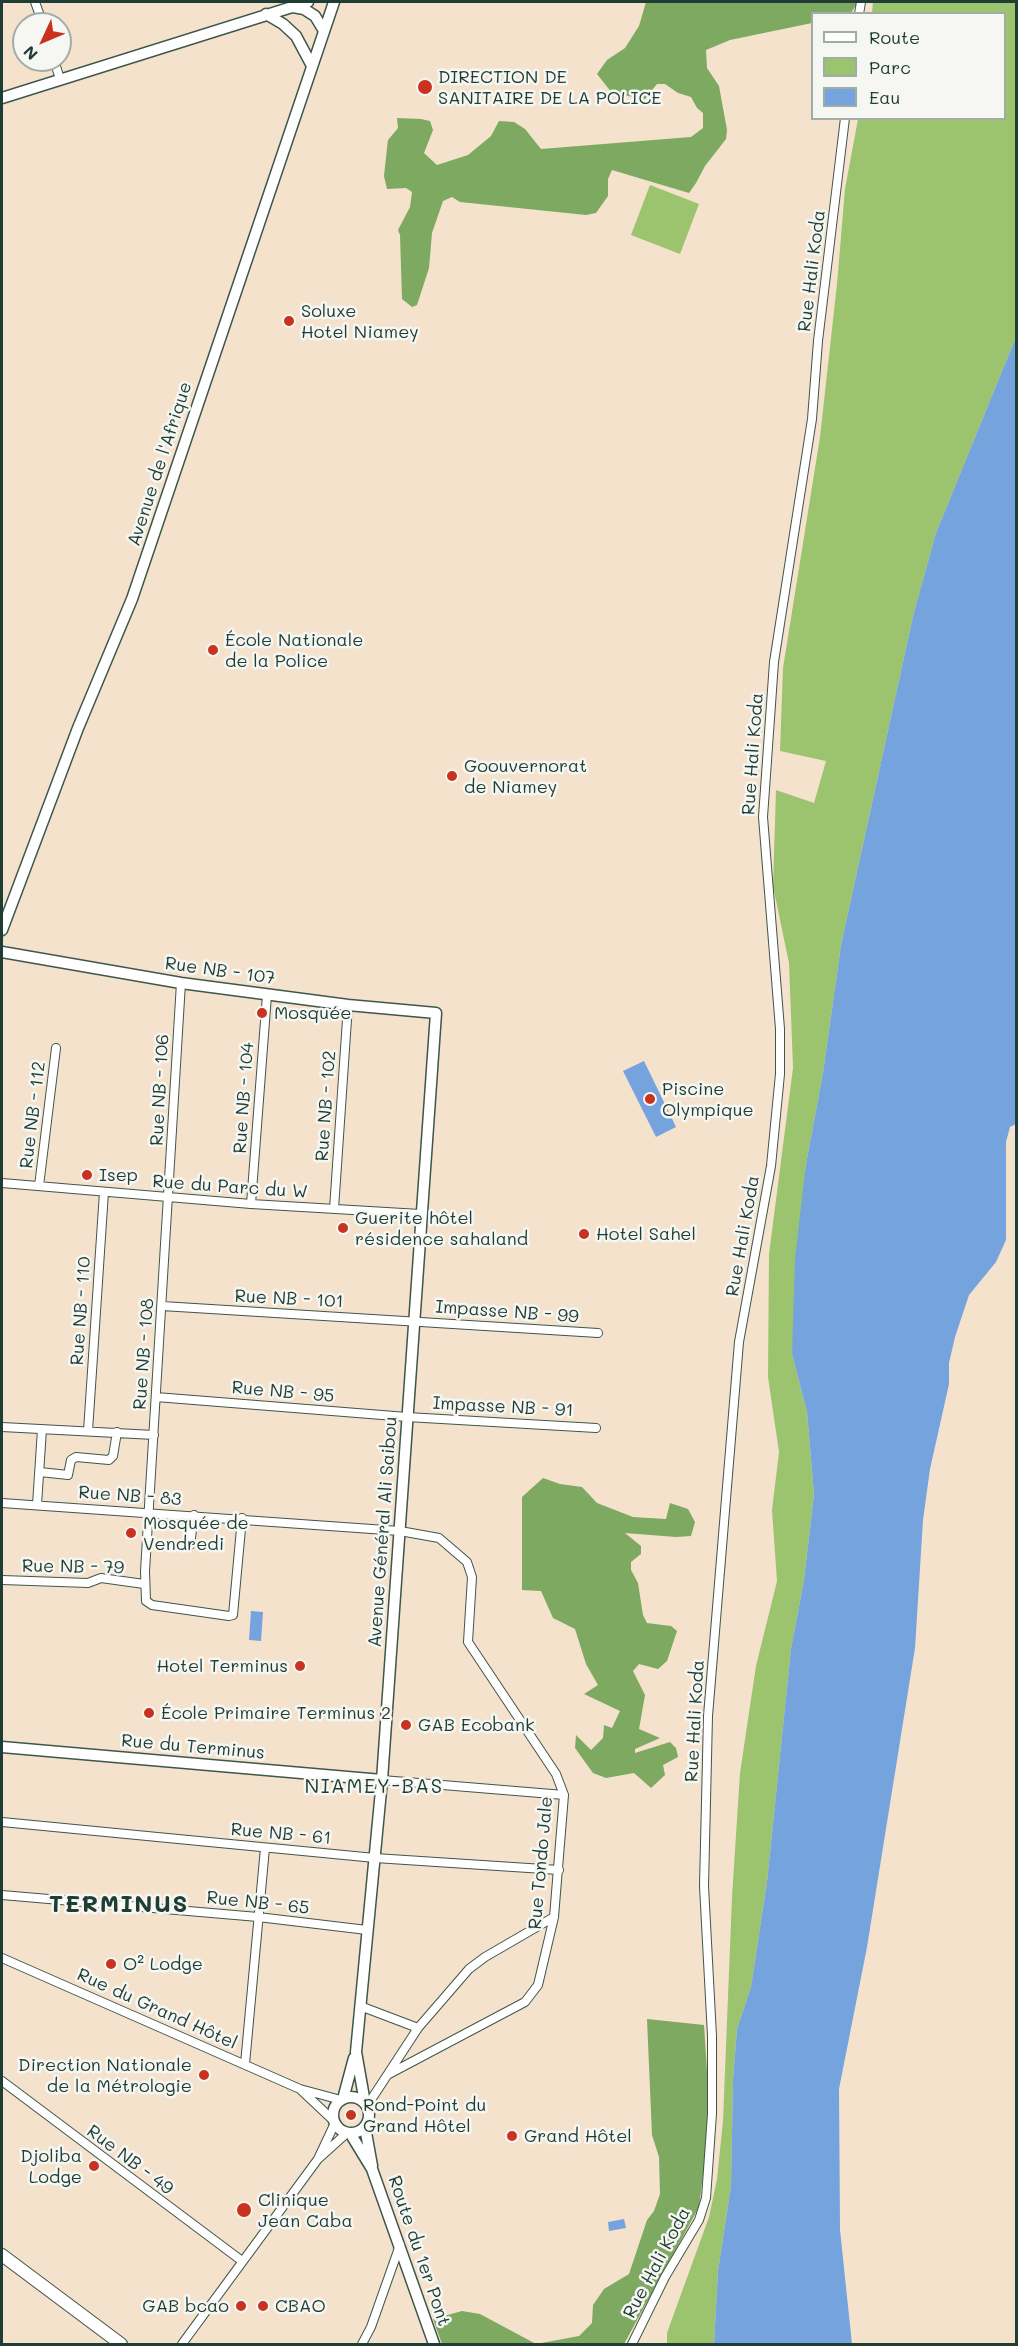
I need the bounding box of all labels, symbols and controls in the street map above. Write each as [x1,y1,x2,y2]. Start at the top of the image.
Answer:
north arrow [12,12,72,72]
legend [811,12,1006,120]
text: Route [869,25,920,49]
text: N [18,42,42,65]
text: Parc [869,55,911,79]
place label: DIRECTION DE SANITAIRE DE LA POLICE [438,66,662,109]
marker: DIRECTION DE SANITAIRE DE LA POLICE [416,78,434,96]
text: Eau [869,85,900,109]
street label: Rue Hali Koda [794,209,830,333]
place label: Soluxe Hotel Niamey [301,300,419,342]
marker: Soluxe Hotel Niamey [282,314,296,328]
street label: Avenue de l'Afrique [123,379,197,549]
place label: École Nationale de la Police [225,629,363,672]
marker: École Nationale de la Police [206,643,220,657]
street label: Rue Hali Koda [738,692,768,816]
place label: Goouvernorat de Niamey [464,755,587,798]
marker: Goouvernorat de Niamey [445,769,459,783]
street label: Rue NB - 107 [164,953,276,989]
place label: Mosquée [274,1002,351,1024]
marker: Mosquée [255,1006,269,1020]
street label: Rue NB - 106 [146,1034,174,1146]
street label: Rue NB - 104 [229,1042,259,1154]
street label: Rue NB - 102 [311,1050,341,1162]
street label: Rue NB - 112 [16,1060,50,1170]
place label: Piscine Olympique [662,1078,754,1120]
marker: Piscine Olympique [643,1092,657,1106]
place label: Isep [99,1164,138,1186]
marker: Isep [80,1168,94,1182]
street label: Rue du Parc du W [152,1171,308,1203]
street label: Rue Hali Koda [722,1174,764,1298]
place label: Guerite hôtel résidence sahaland [355,1207,528,1250]
marker: Guerite hôtel résidence sahaland [336,1221,350,1235]
place label: Hotel Sahel [596,1223,696,1245]
marker: Hotel Sahel [577,1227,591,1241]
street label: Rue NB - 110 [66,1256,96,1366]
street label: Rue NB - 101 [234,1285,344,1313]
street label: Impasse NB - 99 [435,1296,579,1328]
street label: Rue NB - 108 [129,1297,159,1411]
street label: Rue NB - 95 [231,1377,335,1407]
street label: Impasse NB - 91 [432,1393,574,1421]
street label: Avenue Général Ali Saibou [364,1416,402,1648]
street label: Rue NB - 83 [78,1482,182,1510]
place label: Mosquée de Vendredi [143,1512,249,1555]
marker: Mosquée de Vendredi [124,1526,138,1540]
street label: Rue NB - 79 [22,1555,124,1579]
place label: Hotel Terminus [157,1655,288,1677]
marker: Hotel Terminus [293,1659,307,1673]
street label: Rue Hali Koda [681,1659,709,1783]
place label: École Primaire Terminus 2 [161,1702,391,1724]
marker: École Primaire Terminus 2 [142,1706,156,1720]
place label: GAB Ecobank [418,1714,535,1736]
marker: GAB Ecobank [399,1718,413,1732]
street label: Rue du Terminus [120,1730,266,1764]
district label: NIAMEY-BAS [305,1775,443,1799]
street label: Rue Tondo Jale [524,1796,558,1930]
street label: Rue NB - 61 [230,1819,332,1849]
street label: Rue NB - 65 [206,1887,310,1919]
district label: TERMINUS [49,1891,189,1919]
place label: O² Lodge [123,1953,203,1975]
marker: O² Lodge [104,1957,118,1971]
street label: Rue du Grand Hôtel [74,1964,240,2054]
place label: Direction Nationale de la Métrologie [18,2054,192,2096]
marker: Direction Nationale de la Métrologie [197,2068,211,2082]
place label: Rond-Point du Grand Hôtel [363,2094,486,2136]
marker: Rond-Point du Grand Hôtel [344,2108,358,2122]
street label: Rue NB - 49 [82,2120,178,2200]
place label: Grand Hôtel [524,2125,632,2147]
marker: Grand Hôtel [505,2129,519,2143]
place label: Djoliba Lodge [20,2145,82,2188]
marker: Djoliba Lodge [87,2159,101,2173]
street label: Route du 1er Pont [383,2173,455,2329]
place label: Clinique Jean Caba [258,2189,353,2232]
marker: Clinique Jean Caba [235,2201,253,2219]
street label: Rue Hali Koda [619,2204,695,2322]
place label: GAB bcao [142,2295,229,2317]
place label: CBAO [275,2295,326,2317]
marker: GAB bcao [234,2299,248,2313]
marker: CBAO [256,2299,270,2313]

